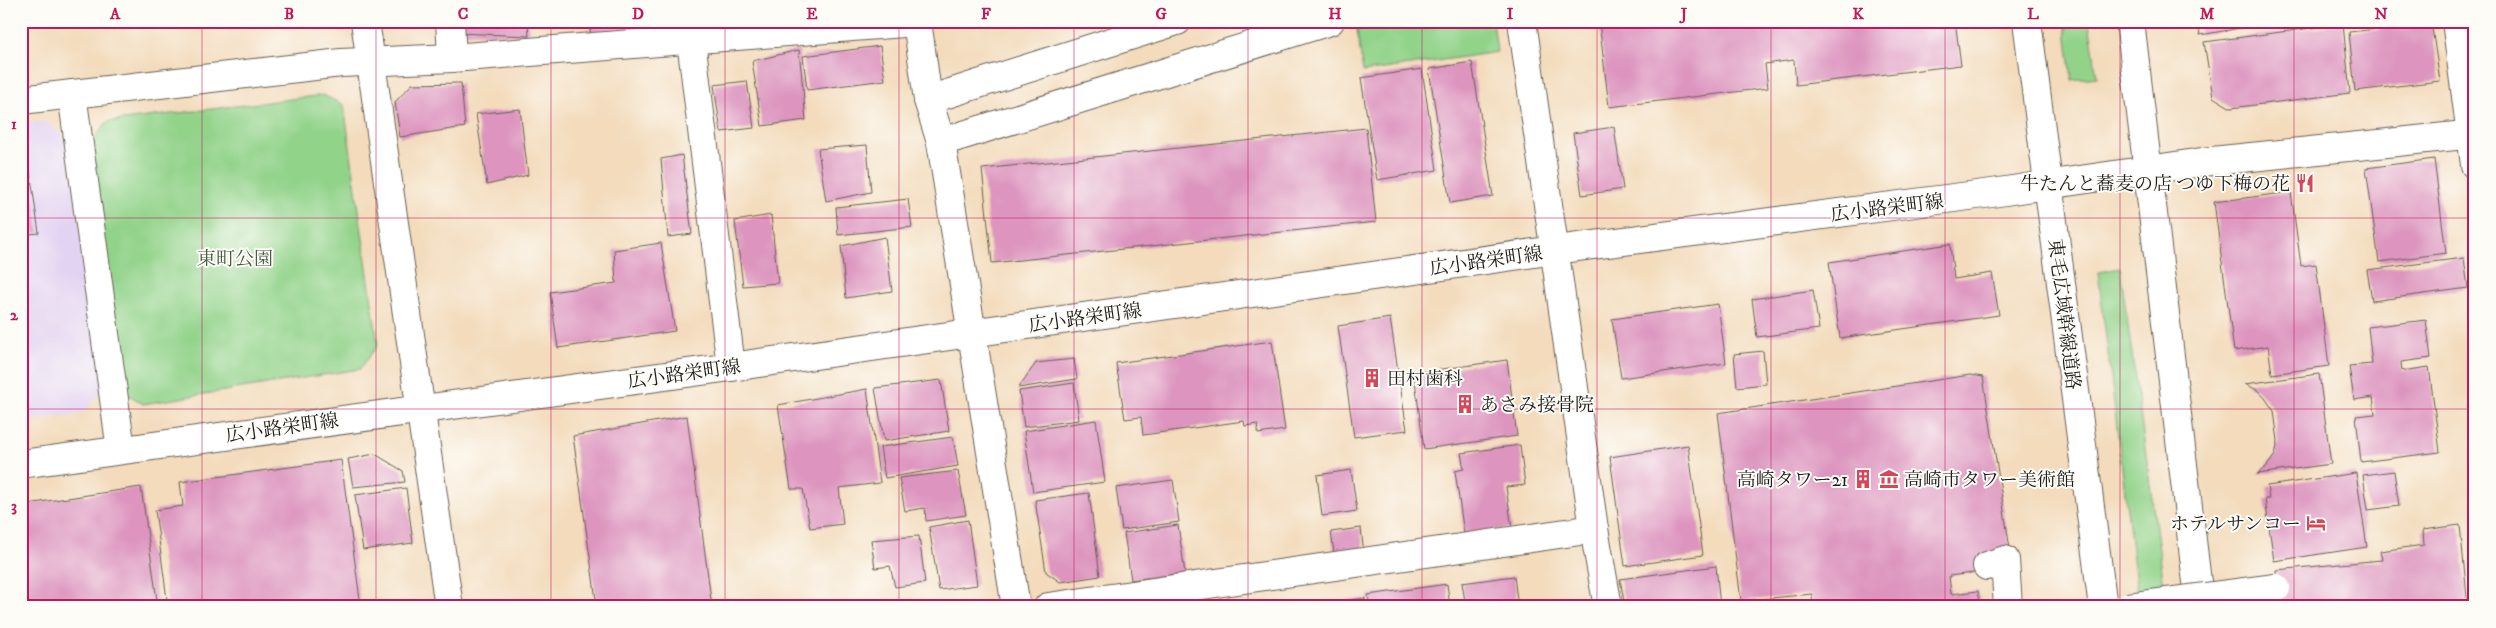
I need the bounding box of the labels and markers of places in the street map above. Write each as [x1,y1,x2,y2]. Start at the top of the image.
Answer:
restaurant icon: 牛たんと蕎麦の店 つゆ下梅の花 [2294,172,2316,194]
place label: 牛たんと蕎麦の店 つゆ下梅の花 [2020,173,2290,196]
building icon: 田村歯科 [1361,367,1383,389]
place label: 田村歯科 [1387,368,1463,391]
building icon: あさみ接骨院 [1454,393,1476,415]
place label: あさみ接骨院 [1480,394,1594,417]
building icon: 高崎タワー21 [1852,468,1874,490]
museum icon: 高崎市タワー美術館 [1878,468,1900,490]
place label: 高崎タワー21 [1737,469,1848,492]
place label: 高崎市タワー美術館 [1904,469,2075,492]
hotel icon: ホテルサンコー [2305,512,2327,534]
place label: ホテルサンコー [2170,513,2301,536]

